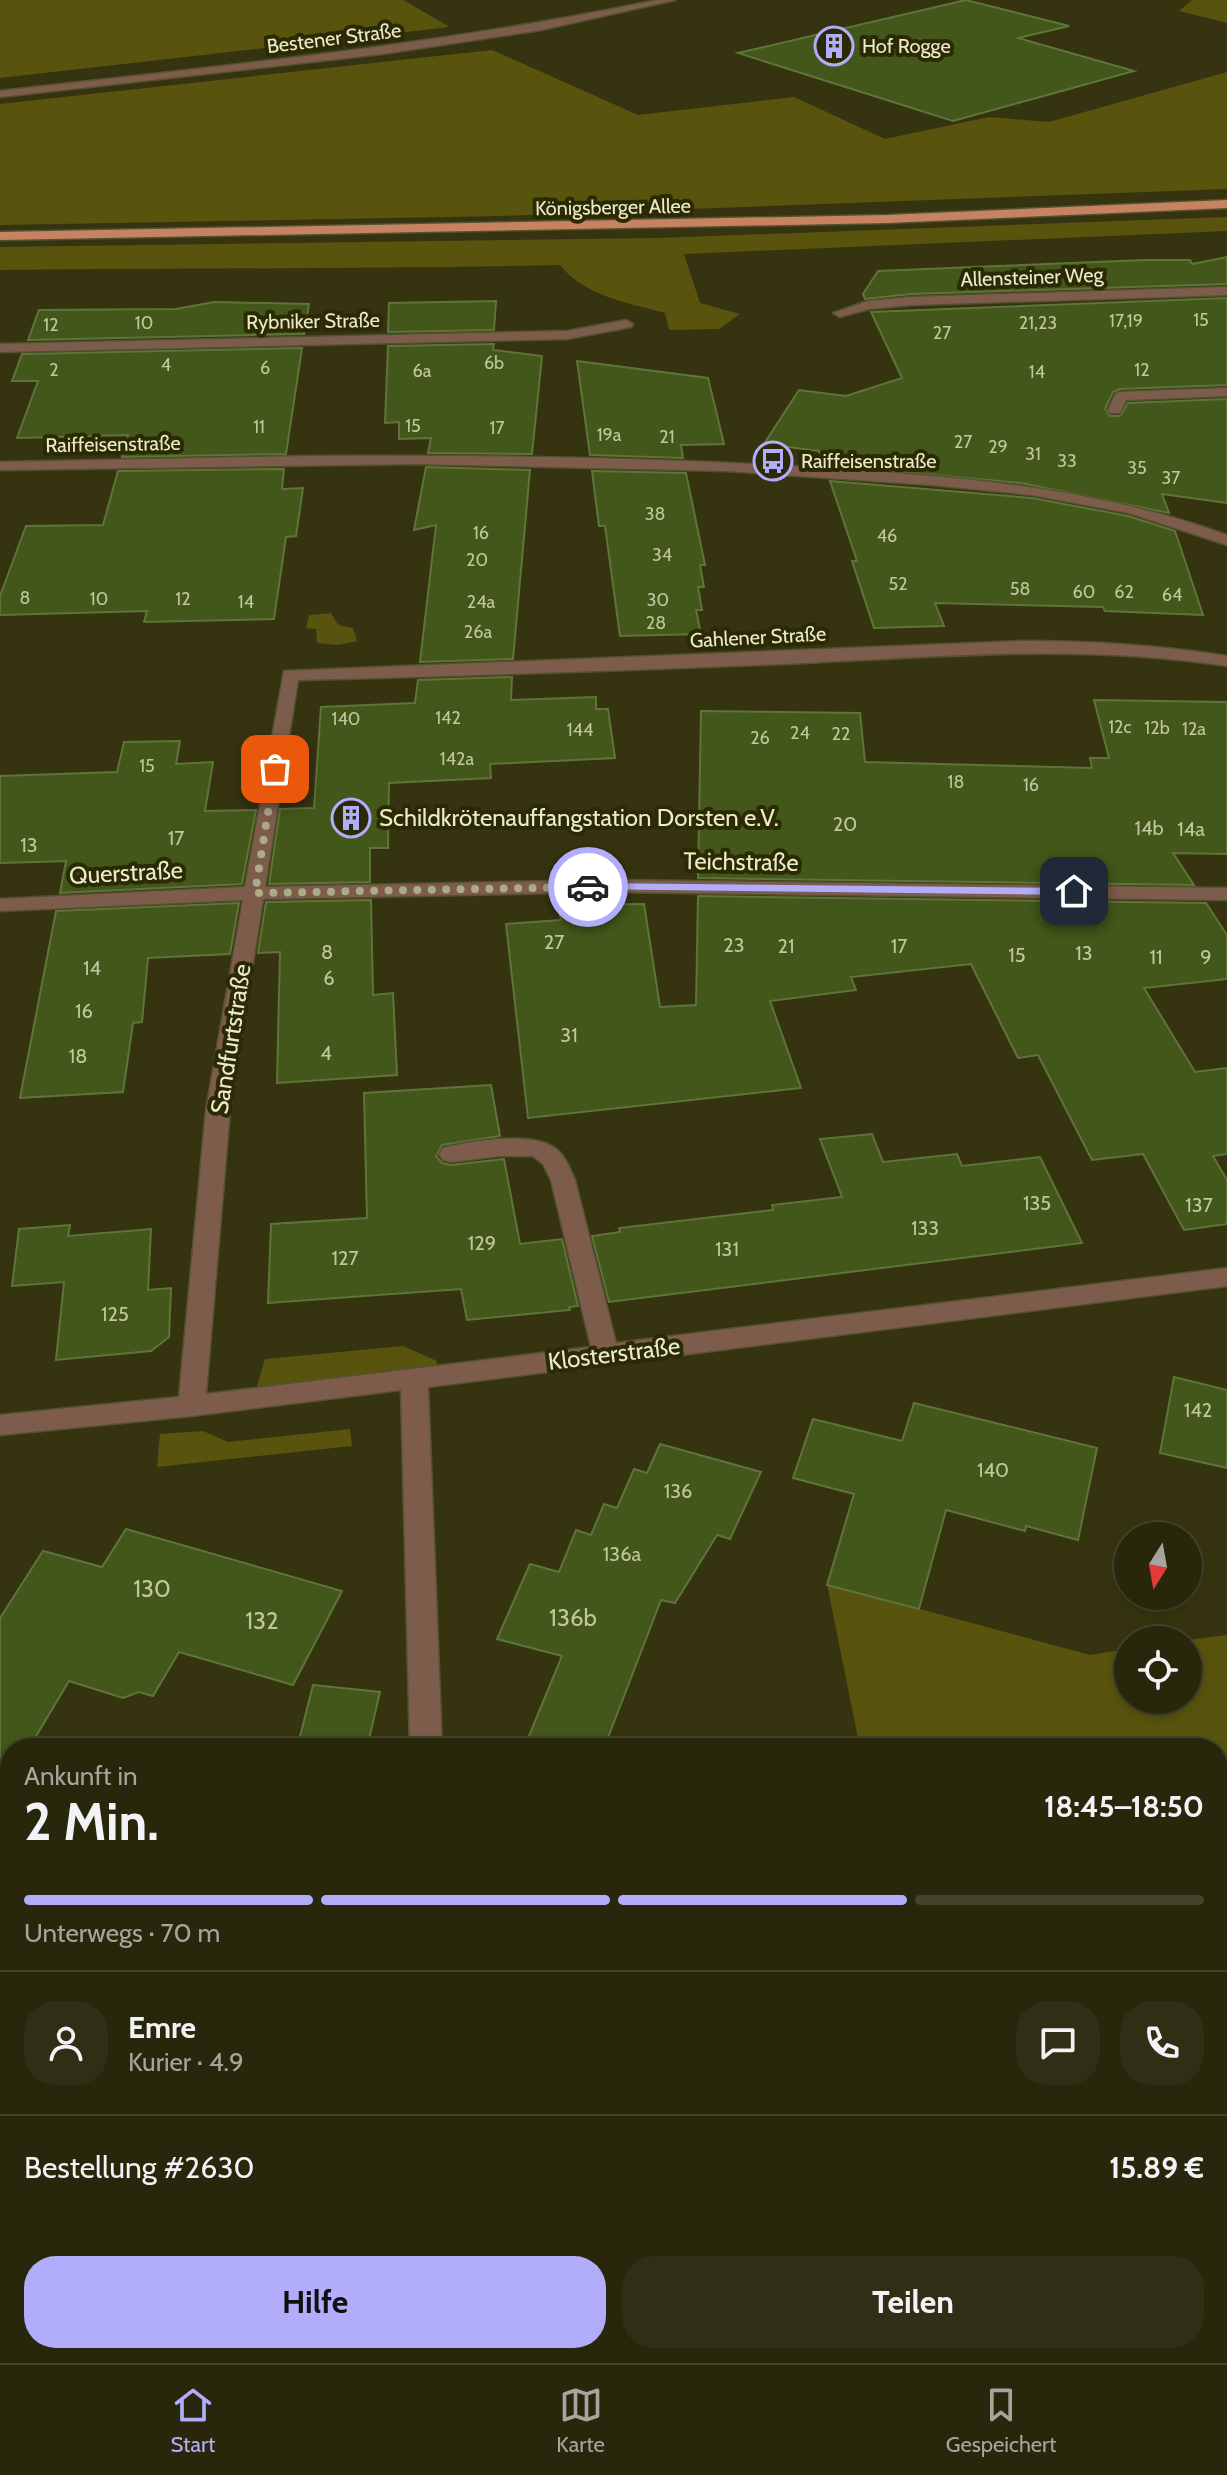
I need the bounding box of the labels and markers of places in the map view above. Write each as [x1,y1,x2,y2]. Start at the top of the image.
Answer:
building icon: Hof Rogge [813,25,855,67]
place label: Hof Rogge [862,34,951,58]
bus stop icon: Raiffeisenstraße [752,440,794,482]
place label: Raiffeisenstraße [801,449,937,473]
pin [241,735,309,803]
building icon: Schildkrötenauffangstation Dorsten e.V. [330,797,372,839]
place label: Schildkrötenauffangstation Dorsten e.V. [379,803,779,832]
pin [1040,857,1108,925]

